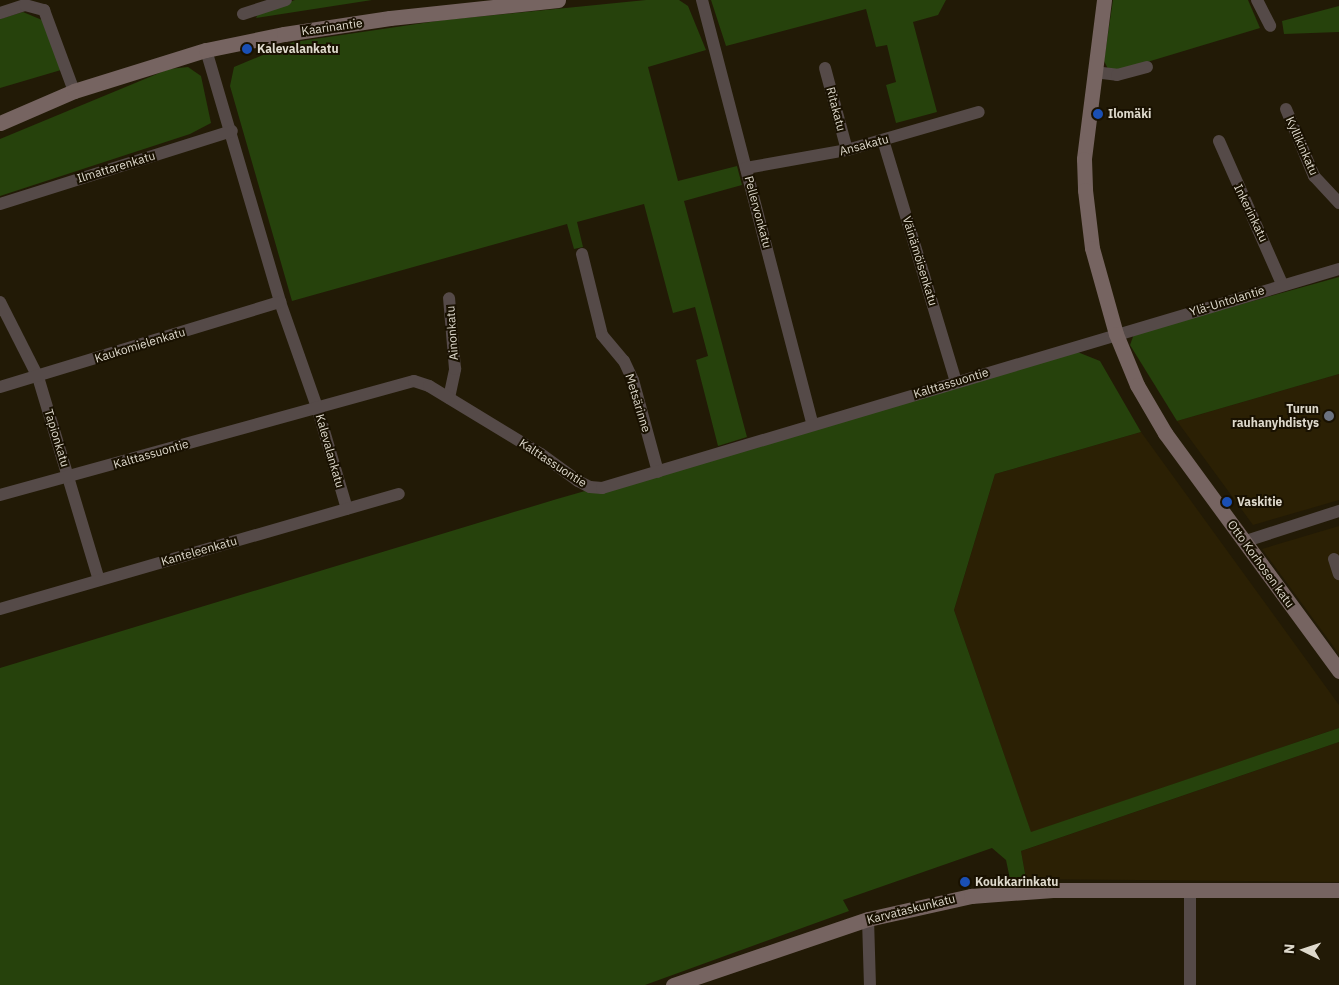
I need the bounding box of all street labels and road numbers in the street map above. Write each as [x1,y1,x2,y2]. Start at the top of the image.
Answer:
street label: Kaarinantie [301,16,363,38]
street label: Ritakatu [823,85,849,133]
street label: Kyllikinkatu [1283,114,1321,178]
street label: Ansakatu [838,132,890,158]
street label: Ilmattarenkatu [75,148,157,186]
street label: Pellervonkatu [741,174,775,250]
street label: Inkerinkatu [1231,182,1271,244]
street label: Väinämöisenkatu [900,215,940,307]
street label: Ylä-Untolantie [1188,283,1266,319]
street label: Ainonkatu [443,305,461,361]
street label: Kaukomielenkatu [93,324,187,366]
street label: Kalttassuontie [912,365,990,401]
street label: Metsärinne [622,372,654,434]
street label: Tapionkatu [41,407,73,469]
street label: Kalevalankatu [313,412,347,490]
street label: Kalttassuontie [112,436,190,472]
street label: Kalttassuontie [517,436,589,490]
street label: Otto Korhosen katu [1225,518,1297,610]
street label: Kanteleenkatu [159,533,239,569]
street label: Karvataskunkatu [865,891,957,927]

